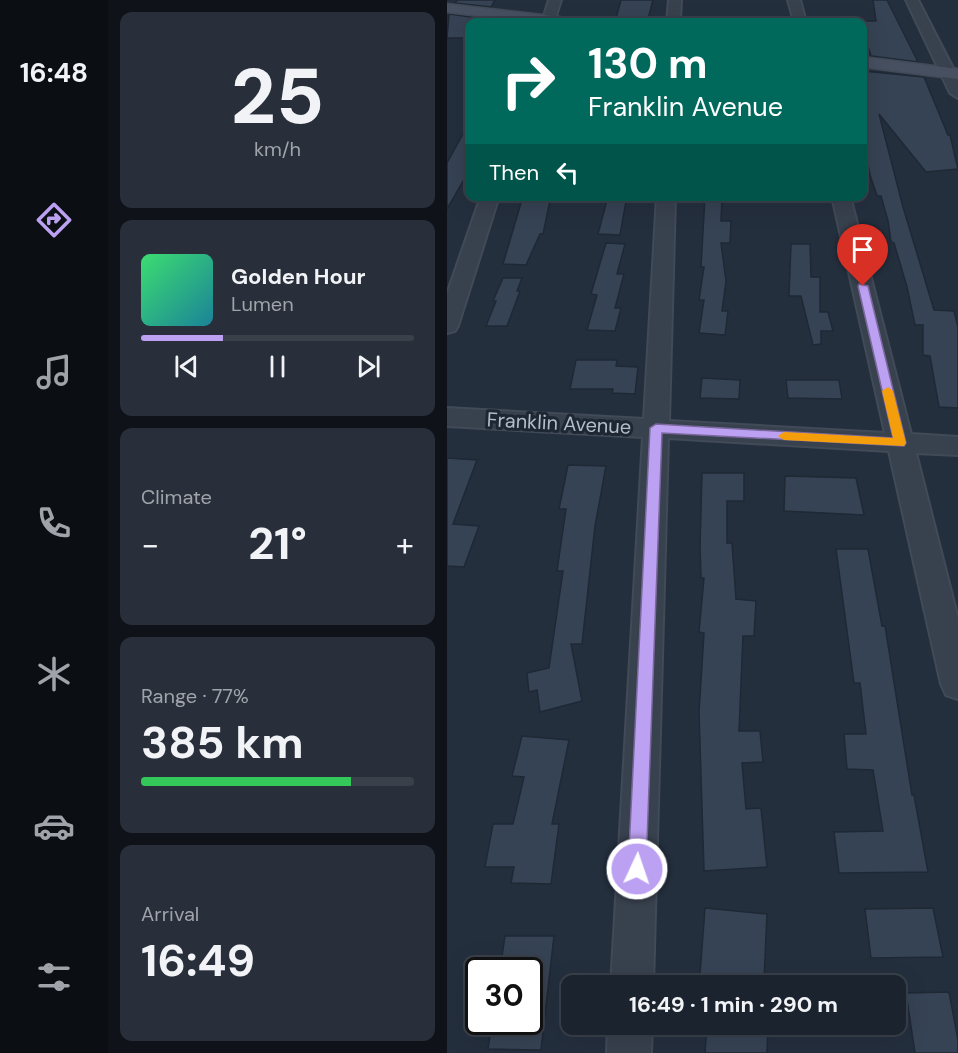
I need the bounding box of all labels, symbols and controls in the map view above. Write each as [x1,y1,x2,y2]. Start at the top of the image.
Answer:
text: 130 m [588,36,708,91]
icon: right [489,42,567,120]
text: 25 [231,46,324,147]
text: 16:48 [20,55,88,90]
text: Franklin Avenue [588,89,783,124]
text: km/h [254,136,301,162]
icon: left [551,156,584,189]
text: Then [489,158,539,187]
icon: directions [33,199,75,241]
pin [837,224,888,286]
icon: arrive [846,233,879,266]
text: Golden Hour [231,262,366,291]
text: Lumen [231,291,294,317]
icon: previous [170,350,203,383]
icon: pause [261,350,294,383]
icon: next [352,350,385,383]
icon: music [33,351,75,393]
street label: Franklin Avenue [486,406,632,440]
text: Climate [141,484,212,510]
icon: phone [33,502,75,544]
text: 21° [248,514,307,573]
text: − [141,523,159,566]
text: + [396,523,414,566]
icon: climate [33,653,75,695]
text: Range · 77% [141,683,249,709]
text: 385 km [141,713,304,772]
icon: car [33,805,75,847]
position arrow [605,837,669,901]
text: Arrival [141,901,199,927]
text: 16:49 [141,931,255,990]
icon: filters [33,956,75,998]
speed limit sign: 30 [465,957,543,1035]
text: 16:49 · 1 min · 290 m [629,990,838,1019]

